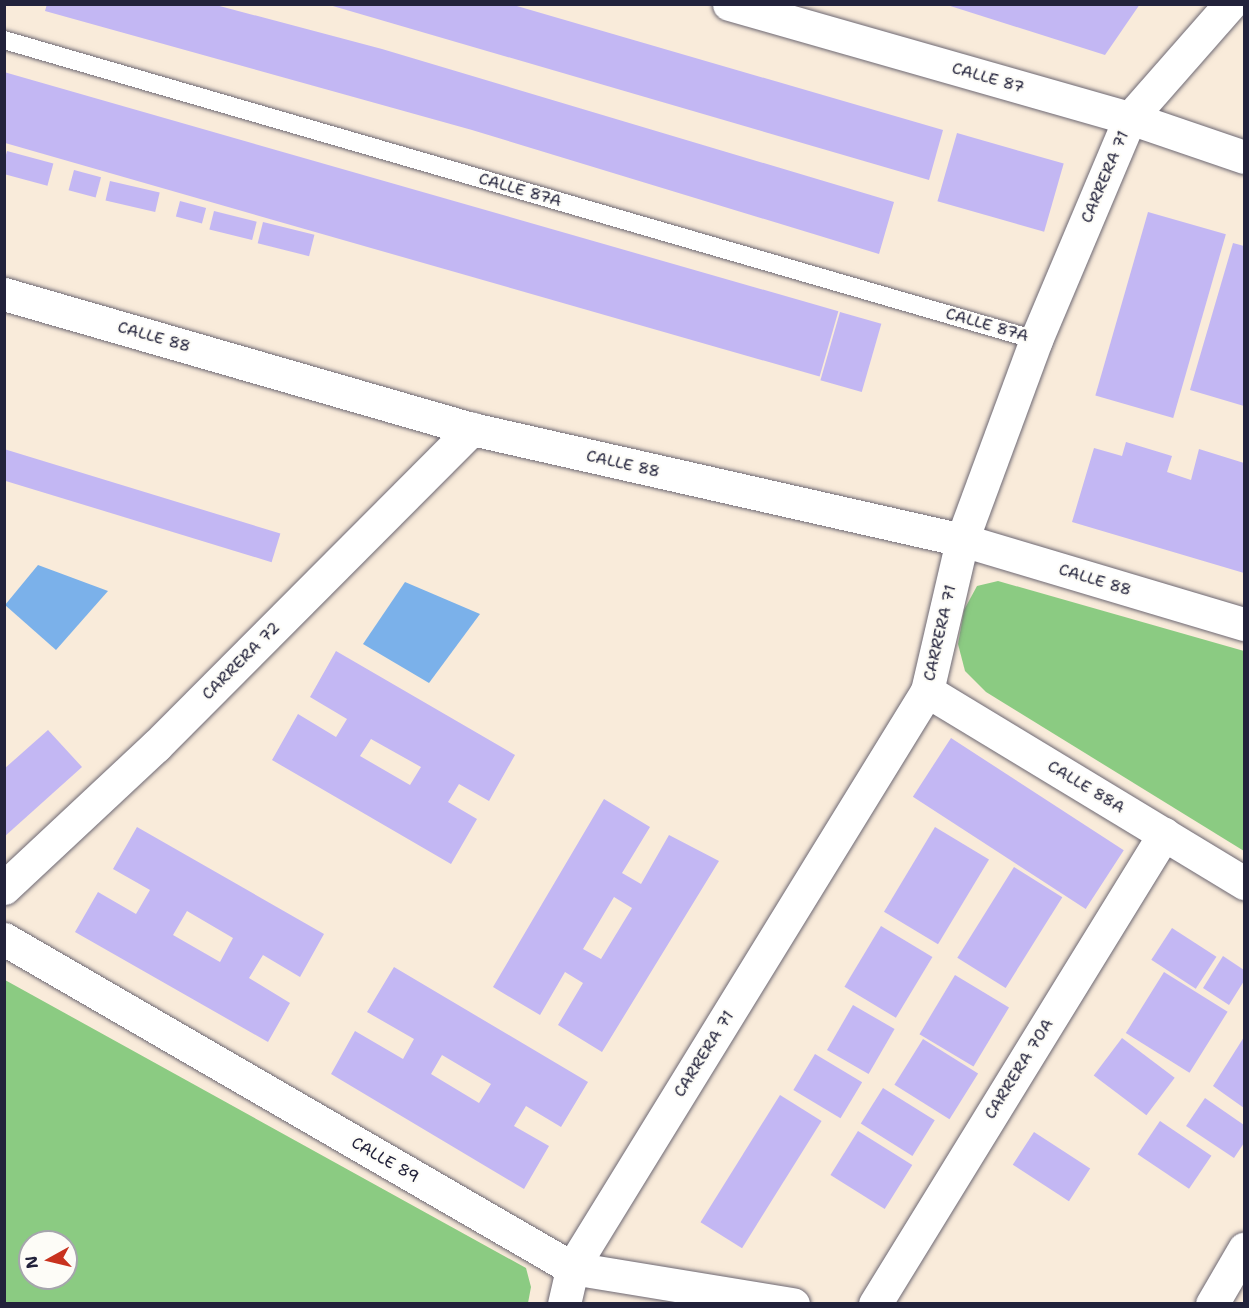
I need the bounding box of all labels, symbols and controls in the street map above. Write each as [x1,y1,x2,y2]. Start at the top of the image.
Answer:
street label: CALLE 87 [950,59,1026,97]
street label: CARRERA 71 [1077,128,1133,226]
street label: CALLE 87A [476,169,564,211]
street label: CALLE 87A [943,304,1031,346]
street label: CALLE 88 [115,317,193,357]
street label: CALLE 88 [584,446,662,482]
street label: CALLE 88 [1056,560,1134,600]
street label: CARRERA 71 [920,583,960,683]
street label: CARRERA 72 [198,618,284,704]
street label: CALLE 88A [1044,756,1128,818]
street label: CARRERA 71 [670,1007,738,1101]
street label: CARRERA 70A [980,1015,1058,1123]
street label: CALLE 89 [348,1133,422,1187]
north arrow [18,1230,78,1290]
text: N [20,1255,43,1270]

